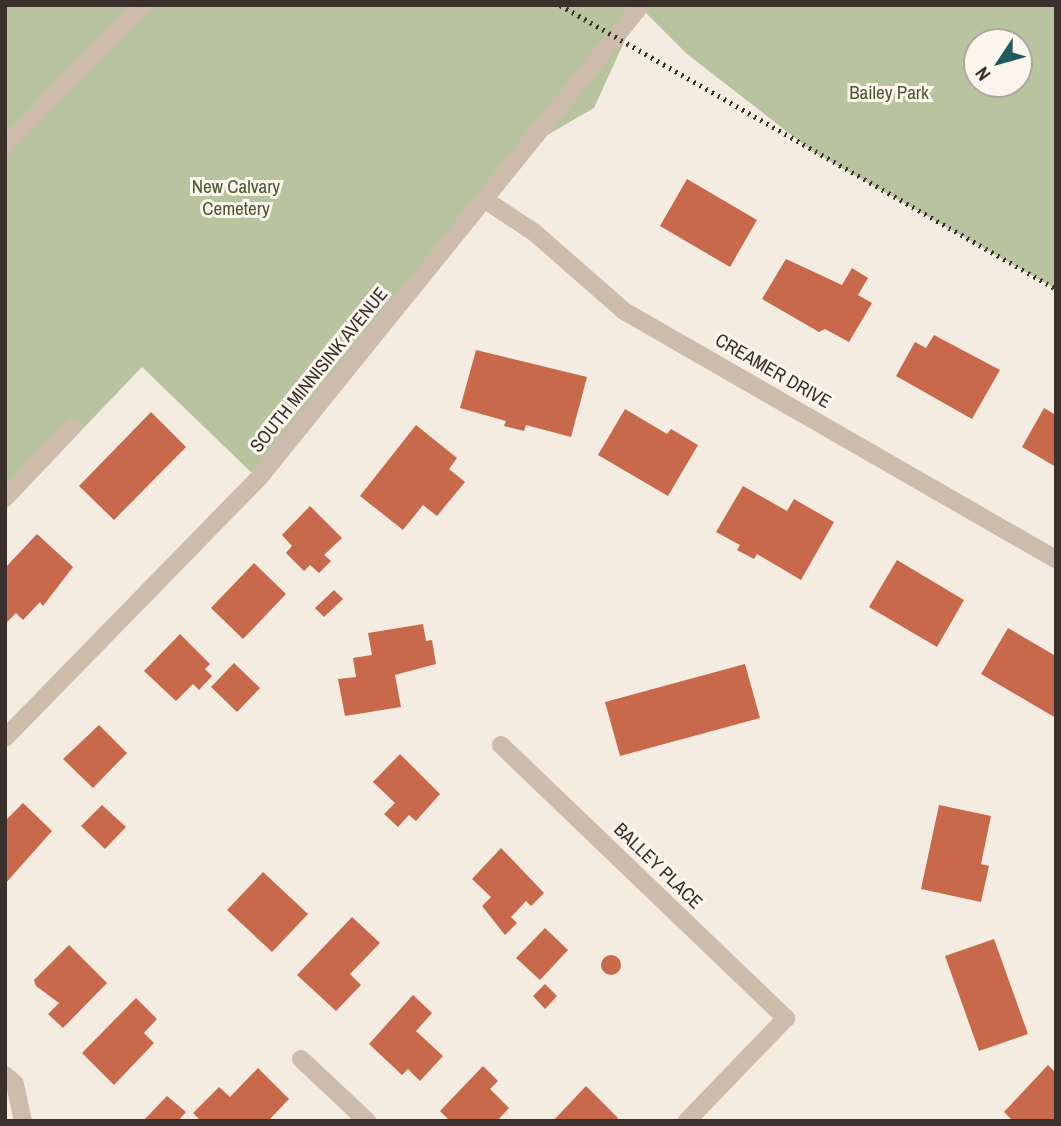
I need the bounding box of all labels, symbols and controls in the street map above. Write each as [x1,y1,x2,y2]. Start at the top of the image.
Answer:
north arrow [963,28,1033,98]
text: N [969,62,996,86]
park label: Bailey Park [849,82,929,104]
park label: New Calvary Cemetery [192,176,280,220]
street label: SOUTH MINNISINK AVENUE [245,283,393,457]
street label: CREAMER DRIVE [711,329,835,413]
street label: BALLEY PLACE [609,818,707,914]

